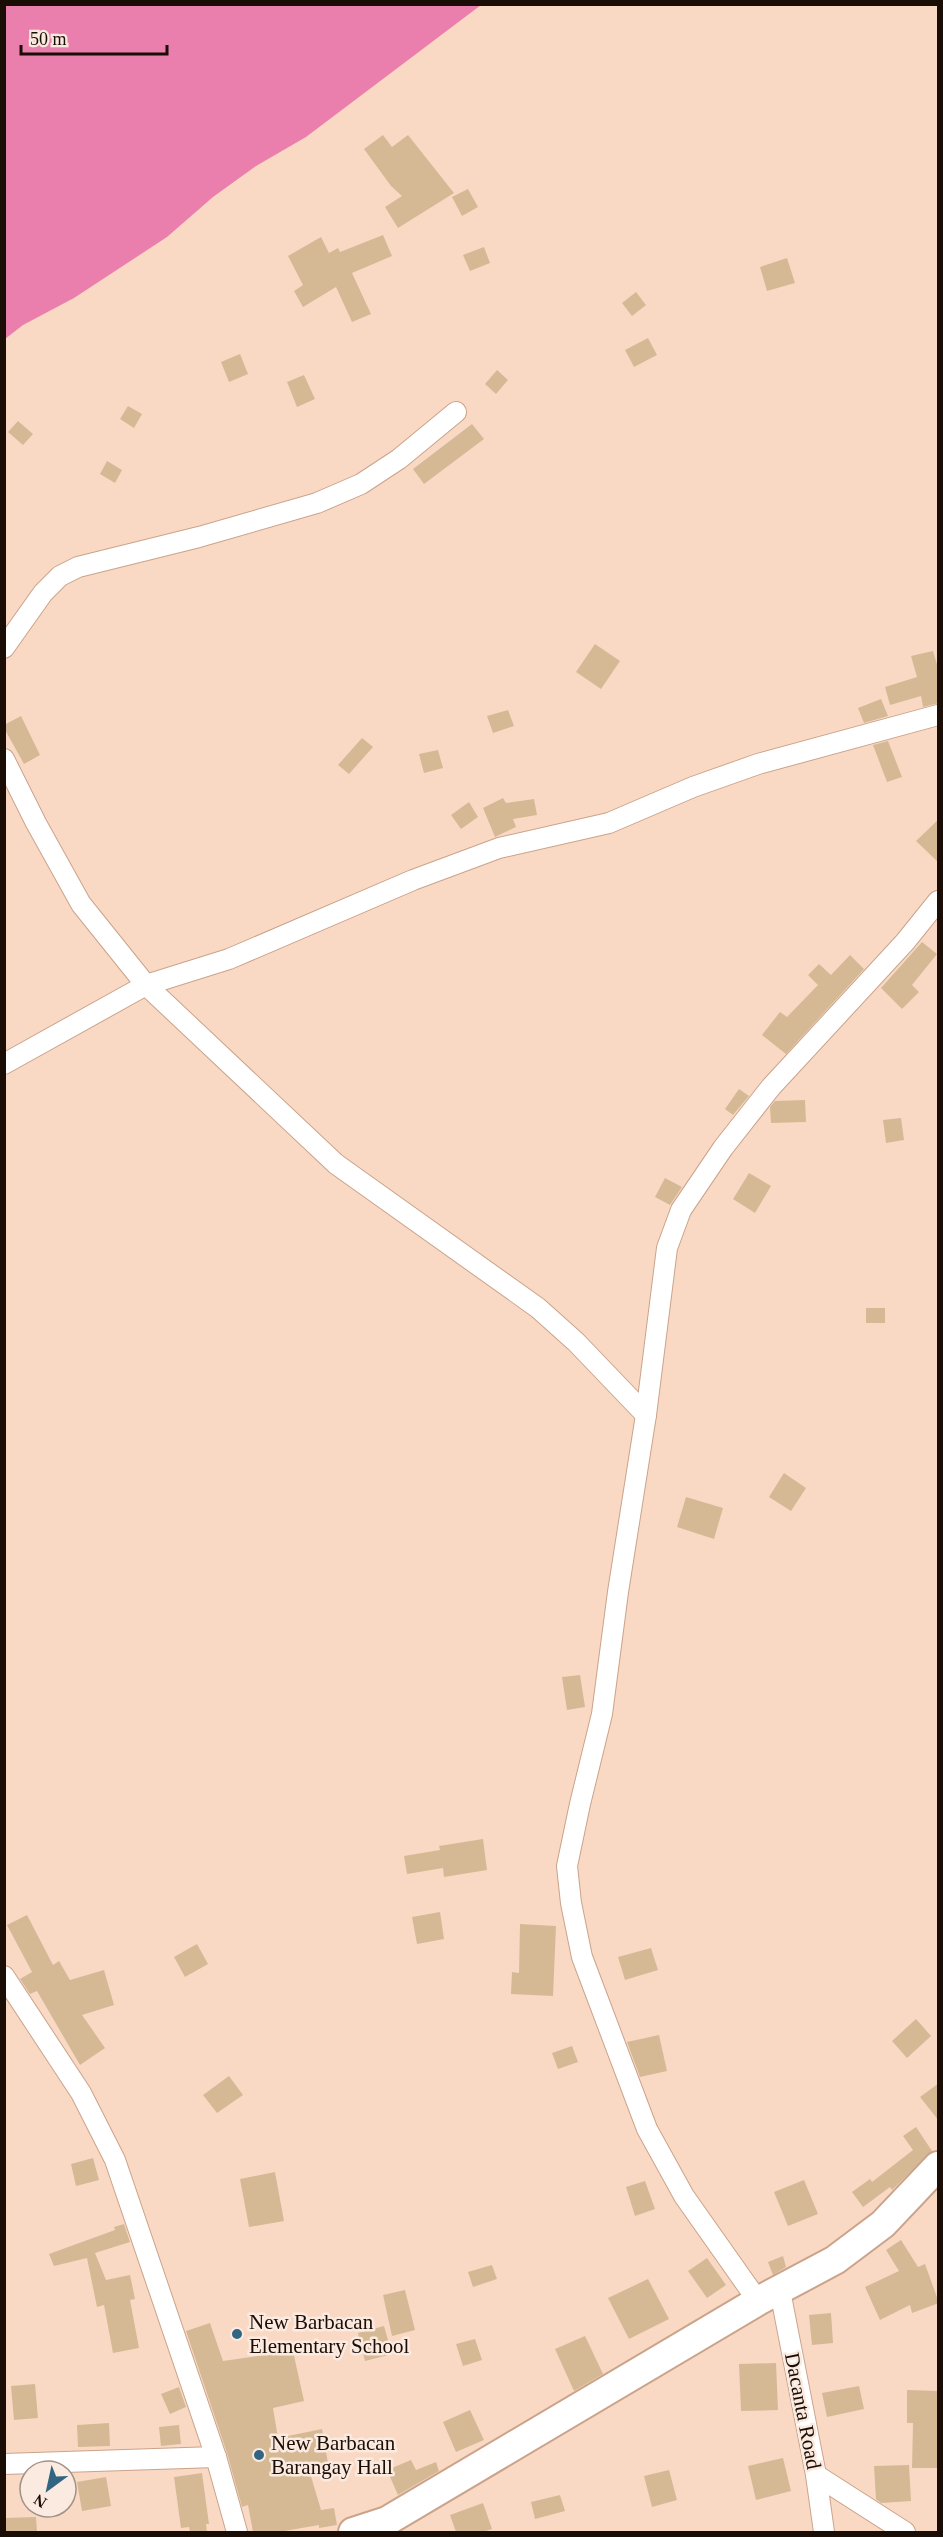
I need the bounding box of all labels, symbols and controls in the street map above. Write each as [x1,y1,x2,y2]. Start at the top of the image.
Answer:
scale bar [21,18,166,56]
text: 50 m [30,29,67,49]
place label: New Barbacan Elementary School [249,2310,410,2358]
marker: New Barbacan Elementary School [230,2327,244,2341]
street label: Dacanta Road [780,2351,826,2472]
place label: New Barbacan Barangay Hall [271,2431,396,2479]
marker: New Barbacan Barangay Hall [252,2448,266,2462]
north arrow [18,2459,78,2519]
text: N [30,2491,50,2511]

